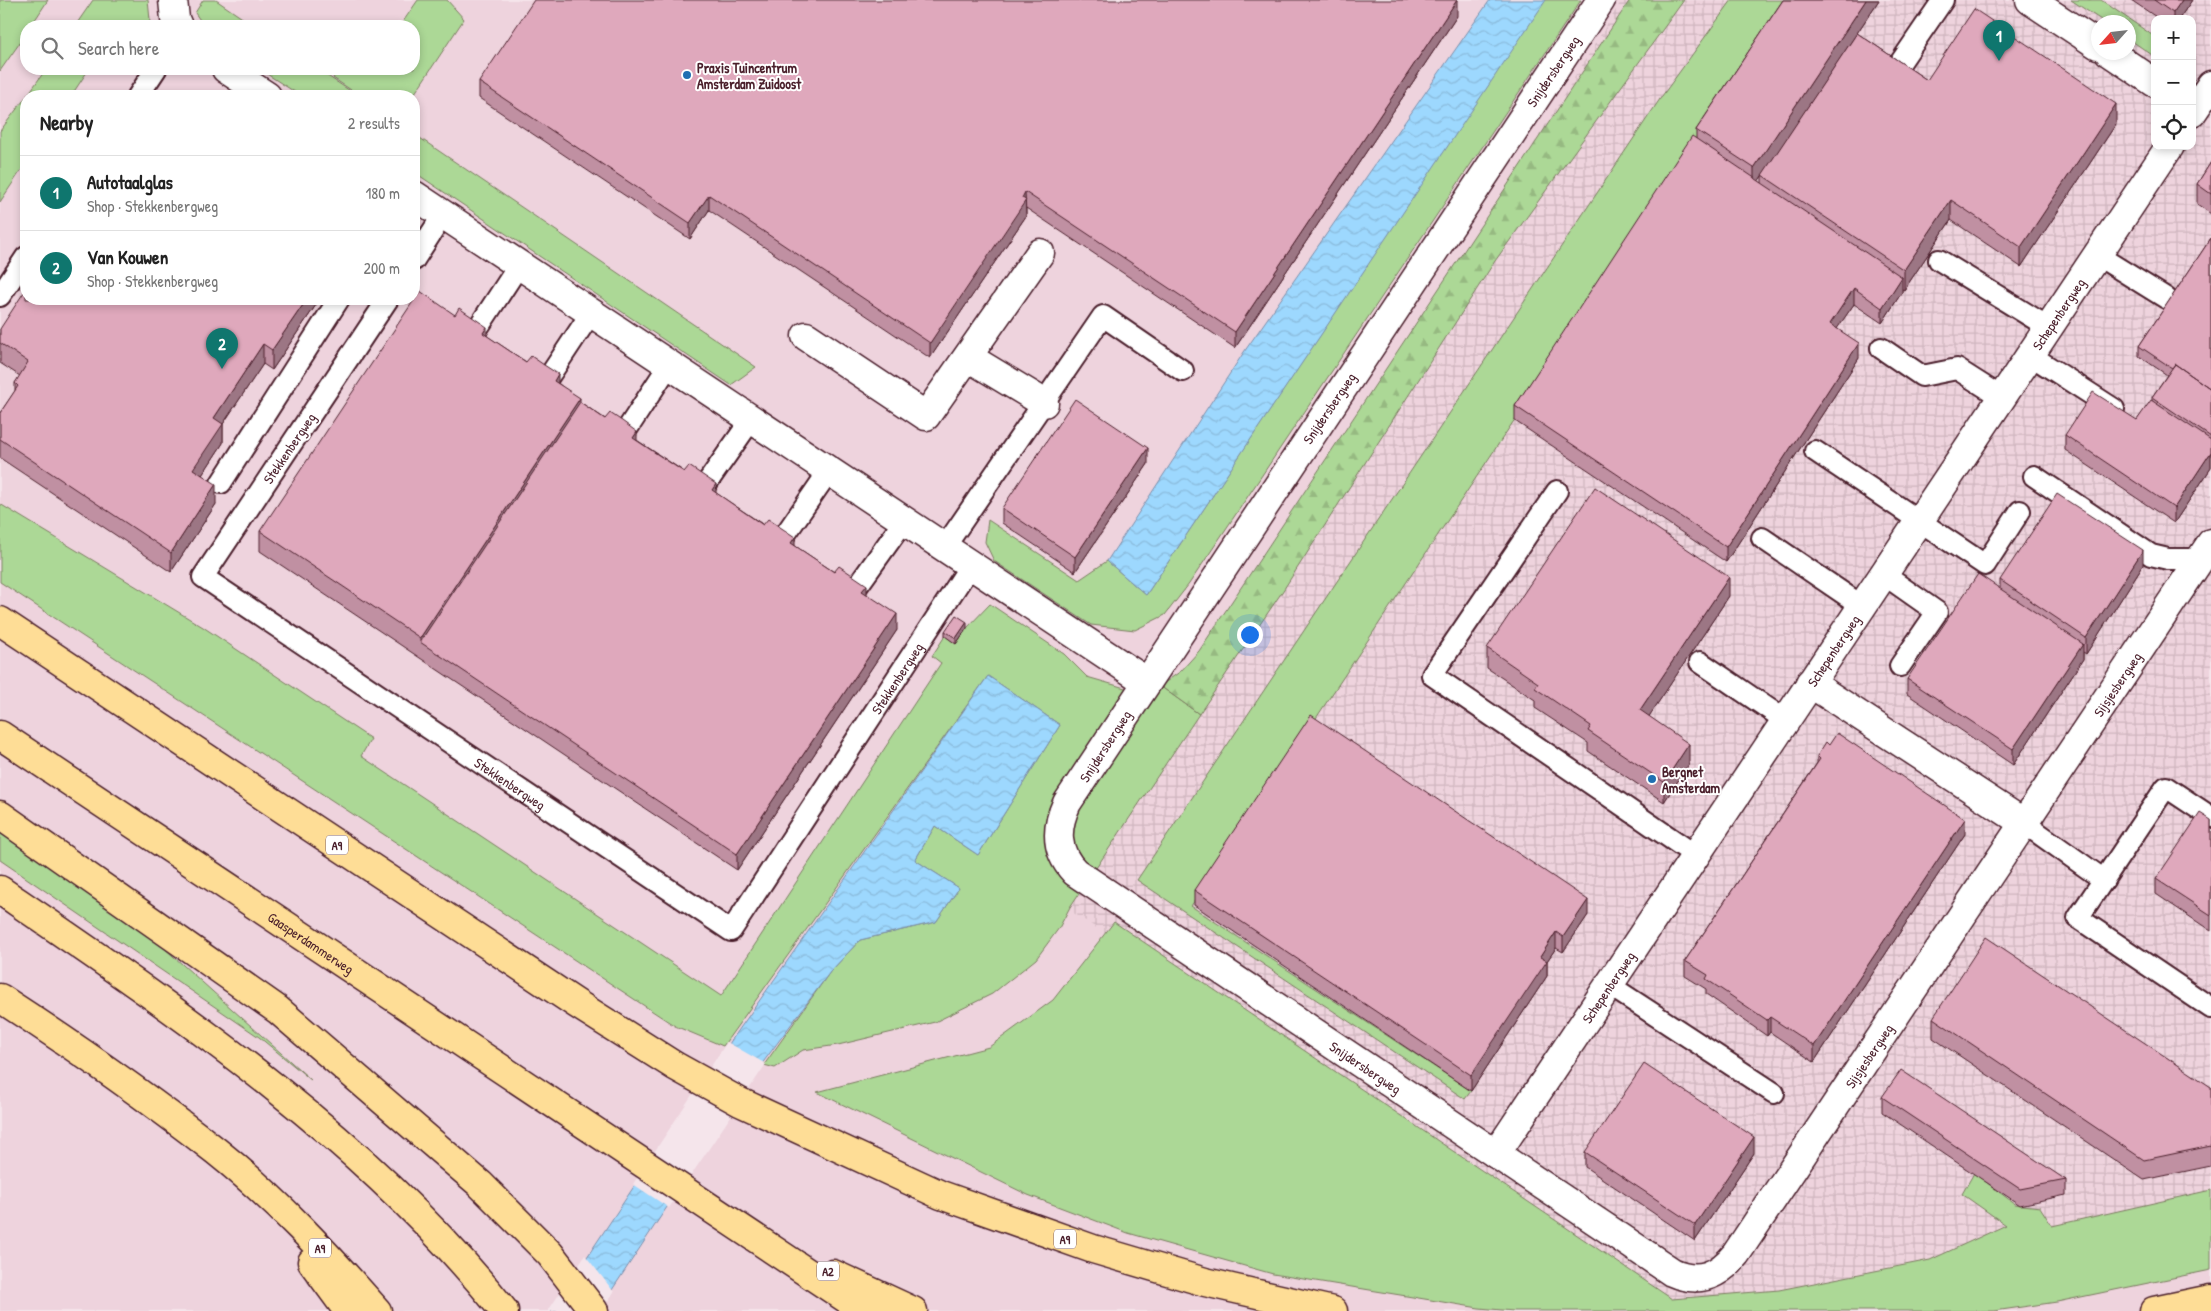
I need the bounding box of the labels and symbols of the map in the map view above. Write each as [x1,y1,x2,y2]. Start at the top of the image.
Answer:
north arrow [2091,15,2136,60]
pin: 1 [1983,20,2015,61]
street label: Snijdersbergweg [1522,32,1585,111]
place label: Praxis Tuincentrum Amsterdam Zuidoost [697,58,802,93]
marker: Praxis Tuincentrum Amsterdam Zuidoost [681,69,693,81]
street label: Schepenbergweg [2027,274,2090,353]
pin: 2 [206,328,238,369]
street label: Snijdersbergweg [1298,369,1361,448]
street label: Stekkenbergweg [258,409,321,488]
street label: Schepenbergweg [1802,611,1865,690]
your location [1237,622,1263,648]
street label: Stekkenbergweg [866,639,928,717]
street label: Sijsjesbergweg [2088,648,2146,720]
street label: Snijdersbergweg [1075,706,1136,786]
street label: Stekkenbergweg [471,752,550,815]
place label: Bergnet Amsterdam [1662,762,1720,797]
marker: Bergnet Amsterdam [1646,773,1658,785]
road number: A9 [326,836,348,854]
street label: Gaasperdammerweg [265,907,358,979]
street label: Schepenbergweg [1577,947,1639,1026]
street label: Sijsjesbergweg [1840,1020,1898,1092]
street label: Snijdersbergweg [1326,1036,1405,1098]
road number: A9 [1054,1230,1076,1248]
road number: A9 [309,1238,331,1258]
road number: A2 [817,1262,839,1280]

